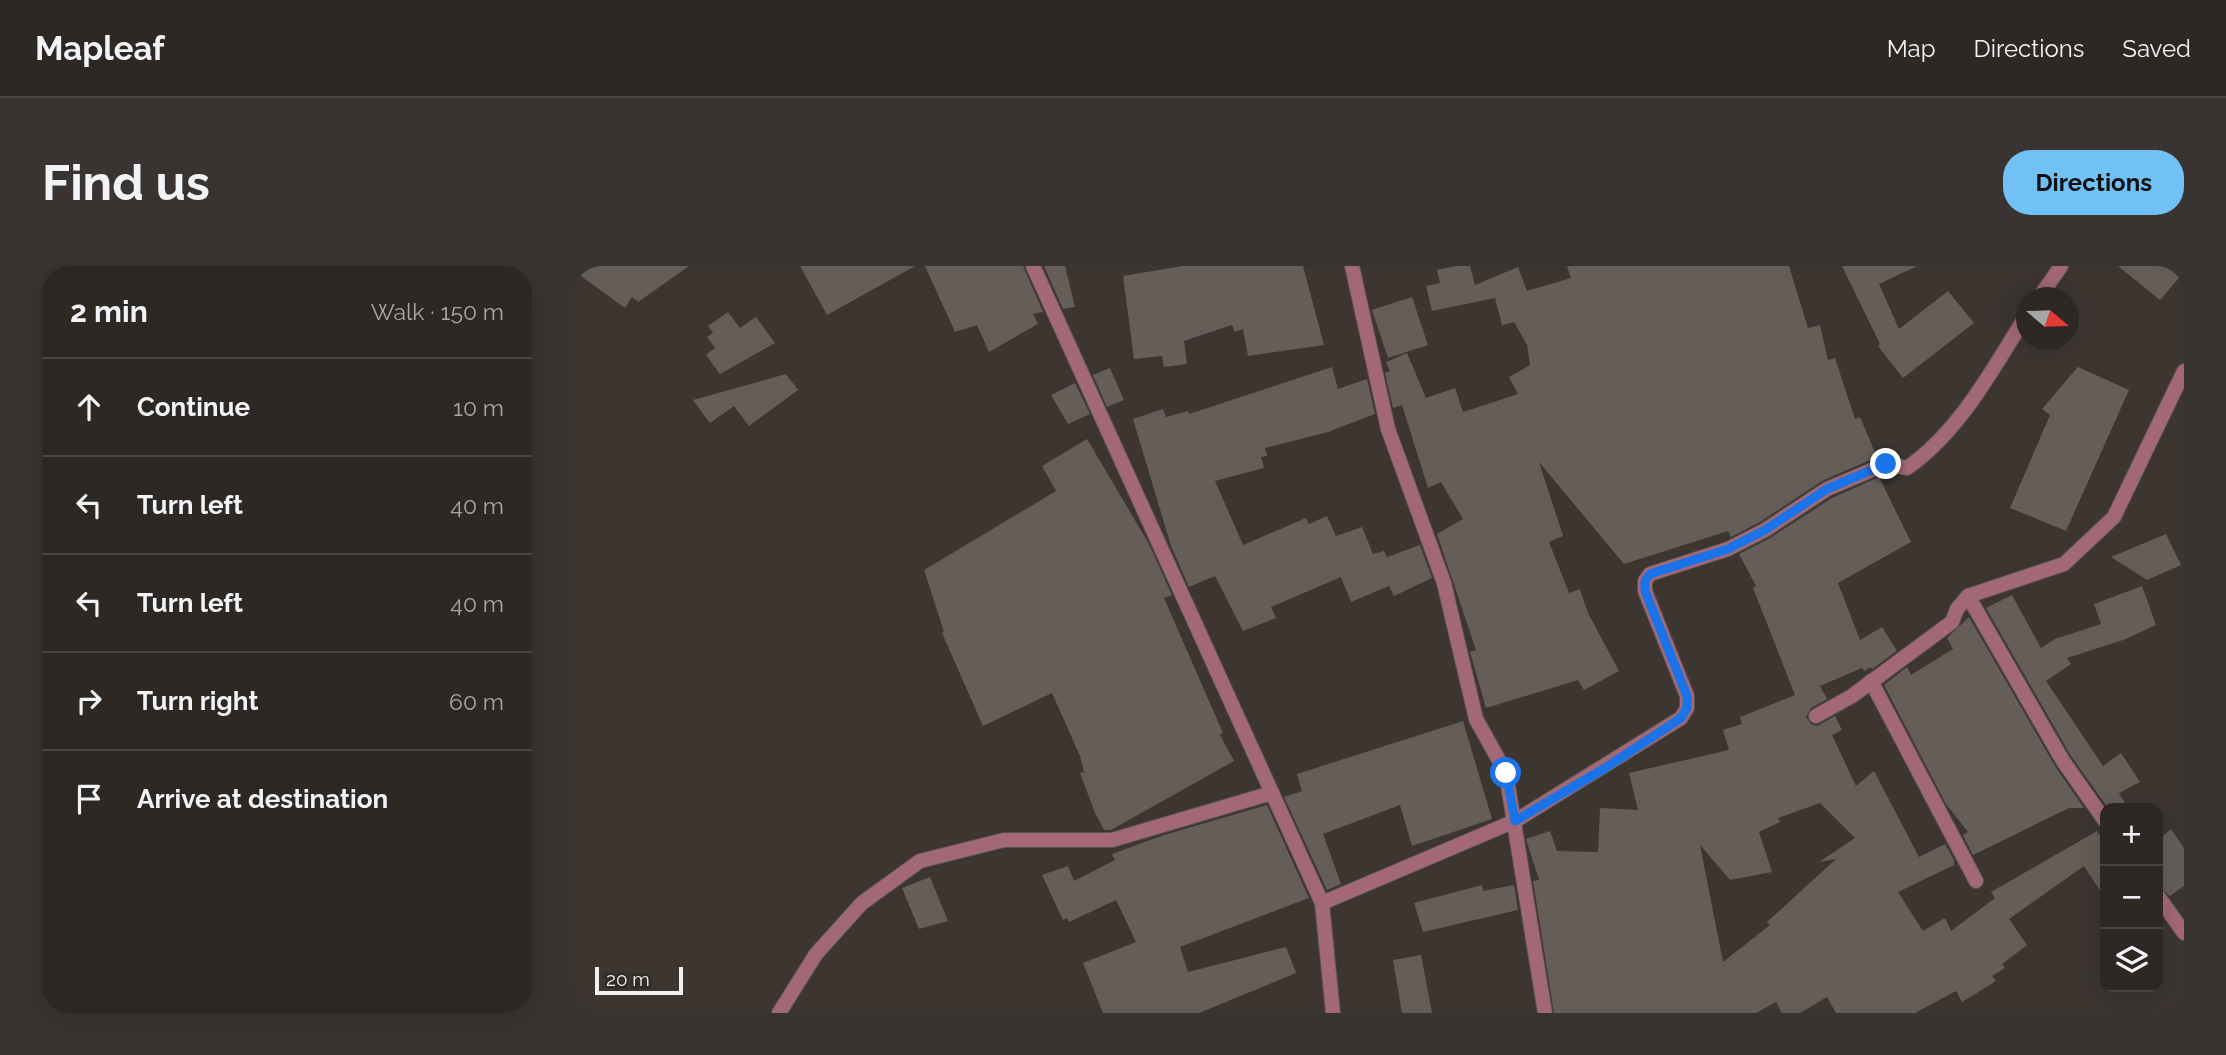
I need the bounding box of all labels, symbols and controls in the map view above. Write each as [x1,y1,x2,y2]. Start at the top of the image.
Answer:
text: Mapleaf [35,29,165,68]
text: Map [1887,34,1936,63]
text: Directions [1974,34,2084,63]
text: Saved [2122,34,2191,63]
button: Directions [2003,150,2184,215]
text: Find us [42,154,210,211]
north arrow [2016,287,2079,350]
text: 2 min [70,294,148,329]
text: Walk · 150 m [371,298,504,325]
icon: ahead [70,388,108,426]
text: Continue [137,392,250,422]
text: 10 m [453,394,504,421]
route end [1870,448,1901,479]
icon: left [70,486,108,524]
text: Turn left [137,490,243,520]
text: 40 m [450,492,504,519]
icon: left [70,584,108,622]
text: Turn left [137,588,243,618]
text: 40 m [450,590,504,617]
icon: right [70,682,108,720]
text: Turn right [137,686,258,716]
text: 60 m [449,688,504,715]
route start [1490,757,1521,788]
icon: arrive [70,780,108,818]
text: Arrive at destination [137,784,388,814]
map controls [2100,803,2163,992]
button: + [2100,803,2163,866]
button: − [2100,866,2163,929]
button: layers [2100,929,2163,992]
scale bar [595,964,682,996]
text: 20 m [606,968,650,990]

